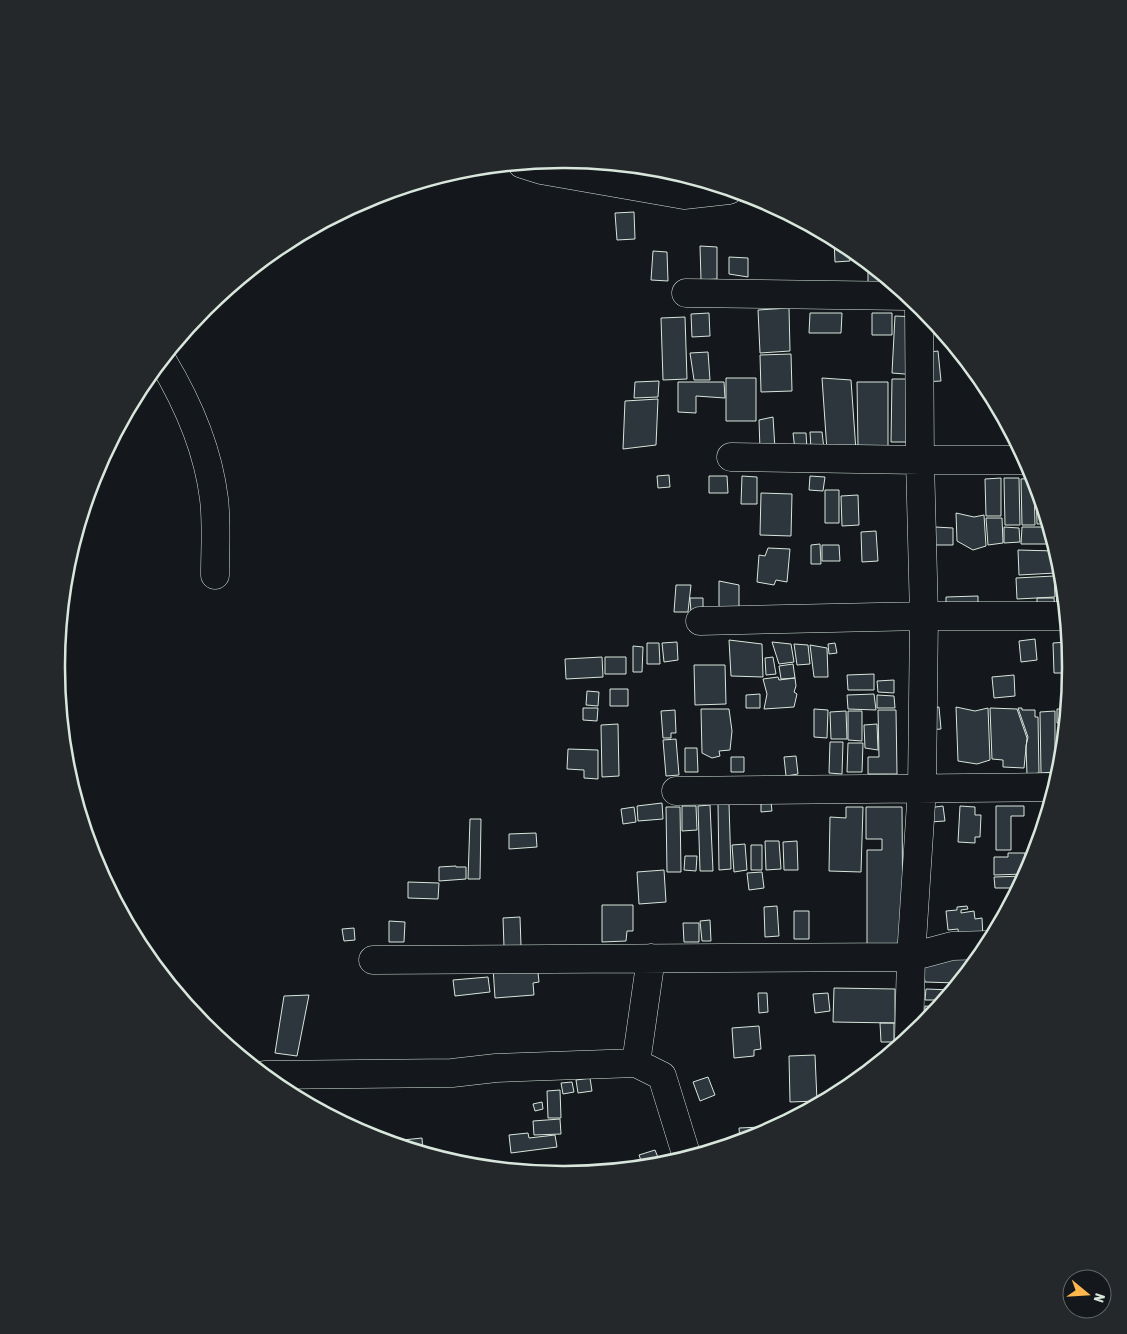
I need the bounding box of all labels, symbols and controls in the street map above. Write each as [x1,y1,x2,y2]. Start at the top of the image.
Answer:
north arrow [1062,1269,1112,1319]
text: N [1090,1292,1108,1304]

